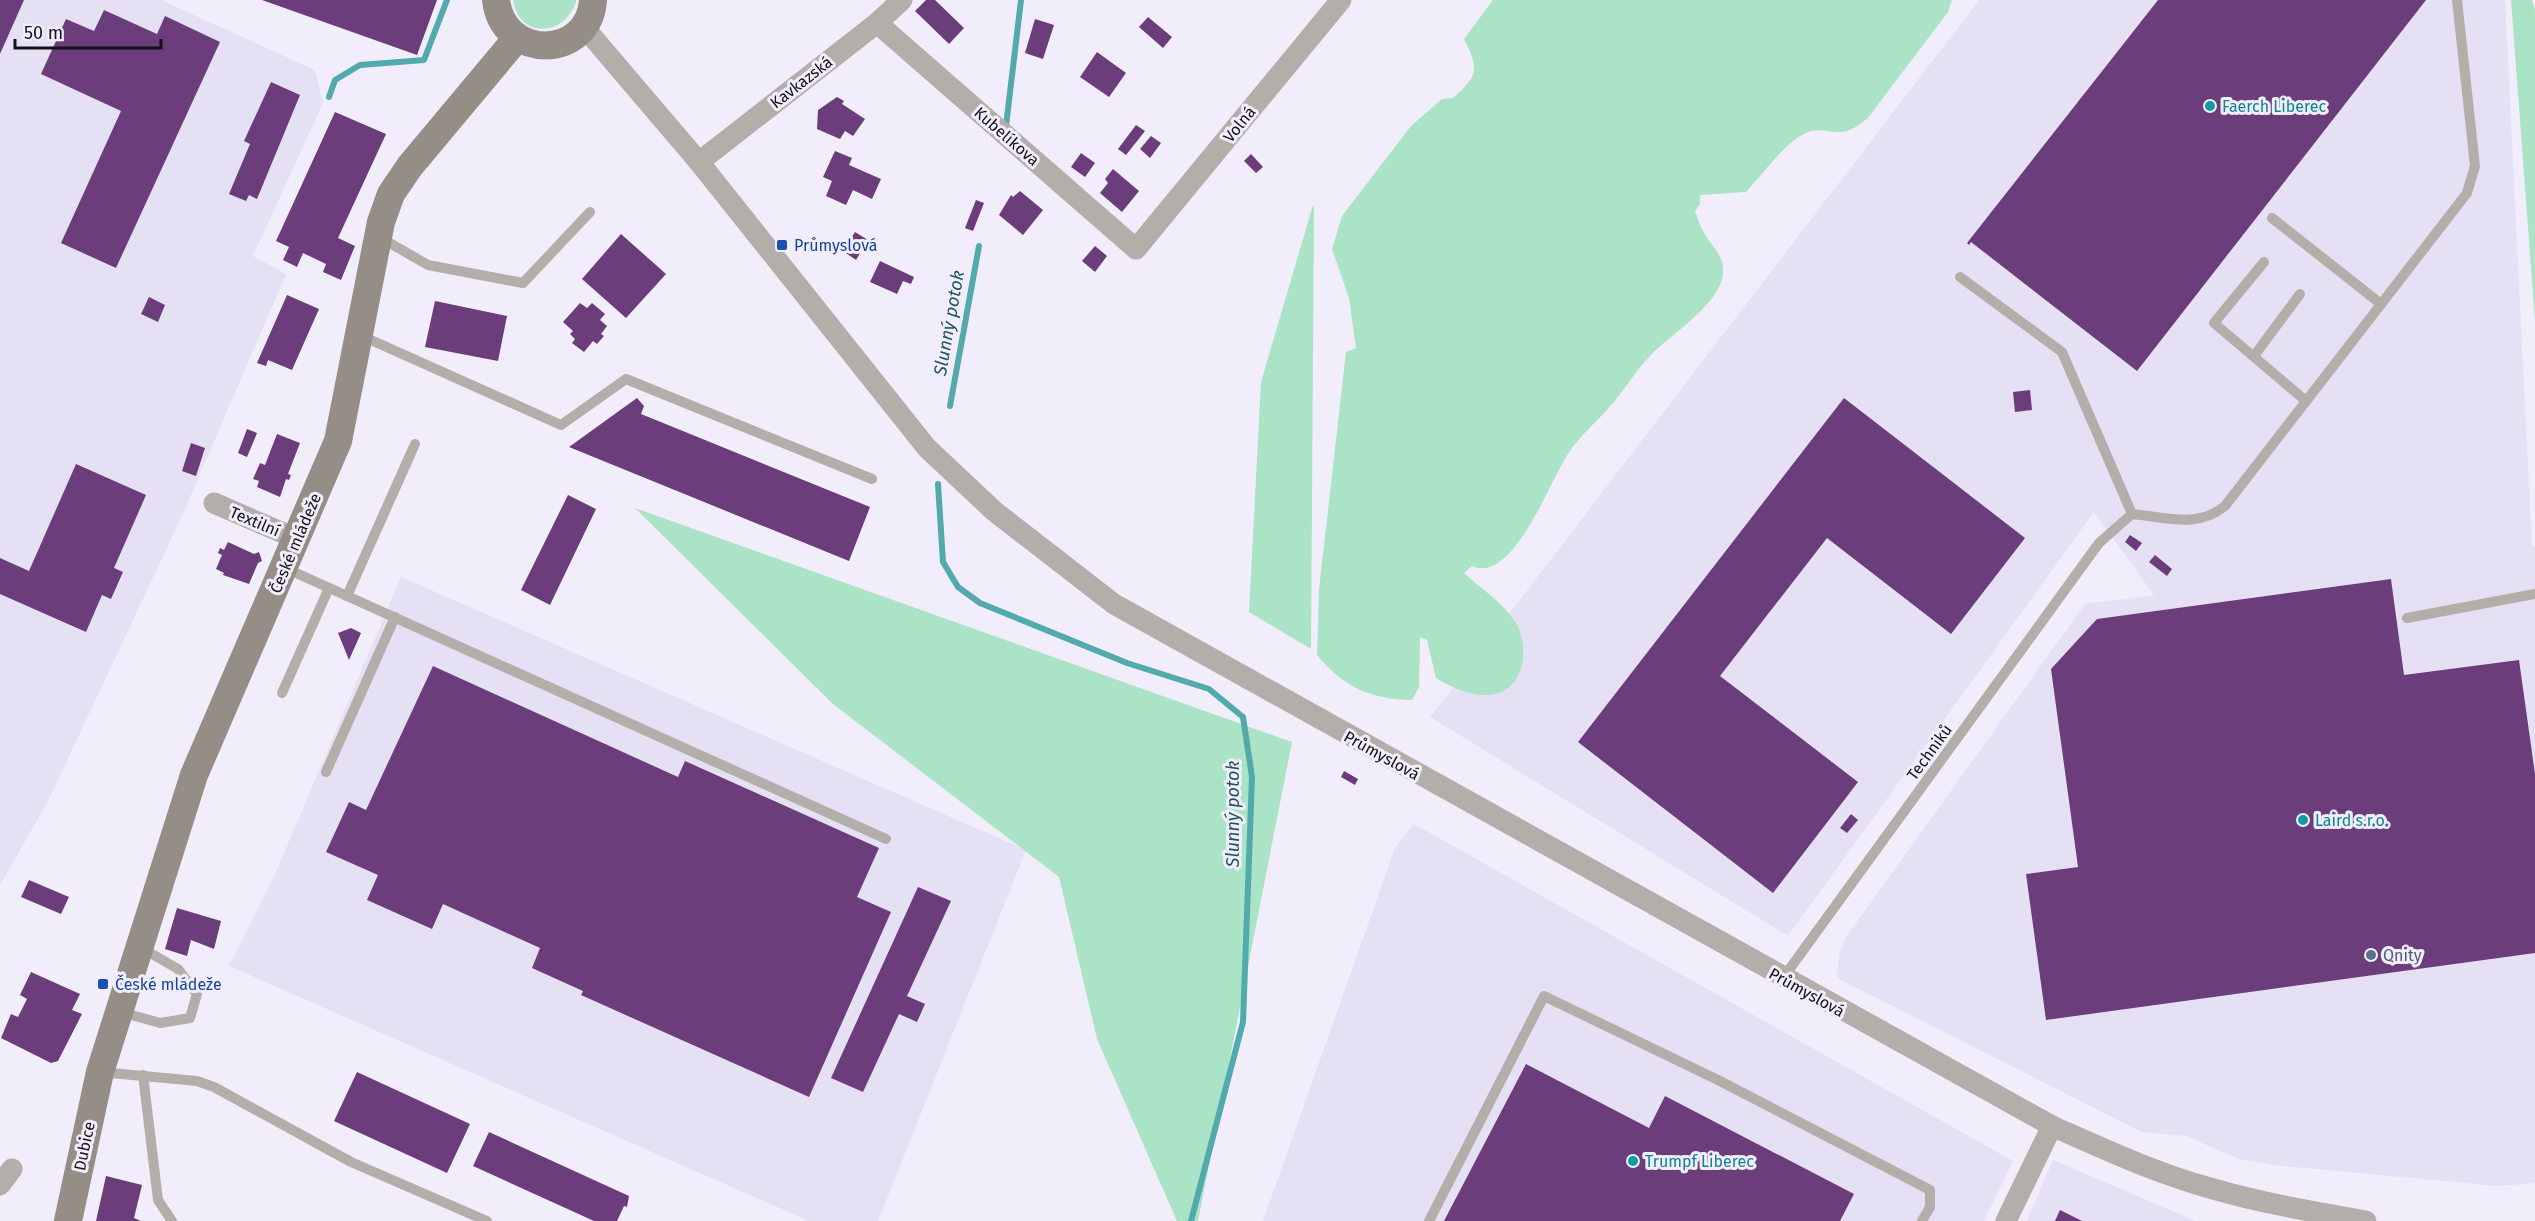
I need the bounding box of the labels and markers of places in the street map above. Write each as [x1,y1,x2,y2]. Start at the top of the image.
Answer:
place label: Faerch Liberec [2222,97,2326,116]
marker: Faerch Liberec [2203,99,2217,113]
place label: Průmyslová [794,236,878,255]
marker: Průmyslová [775,238,789,252]
place label: Laird s.r.o. [2315,811,2389,830]
marker: Laird s.r.o. [2296,813,2310,827]
place label: Qnity [2383,946,2422,965]
marker: Qnity [2364,948,2378,962]
place label: České mládeže [115,974,222,994]
marker: České mládeže [96,977,110,991]
place label: Trumpf Liberec [1645,1152,1754,1171]
marker: Trumpf Liberec [1626,1154,1640,1168]

